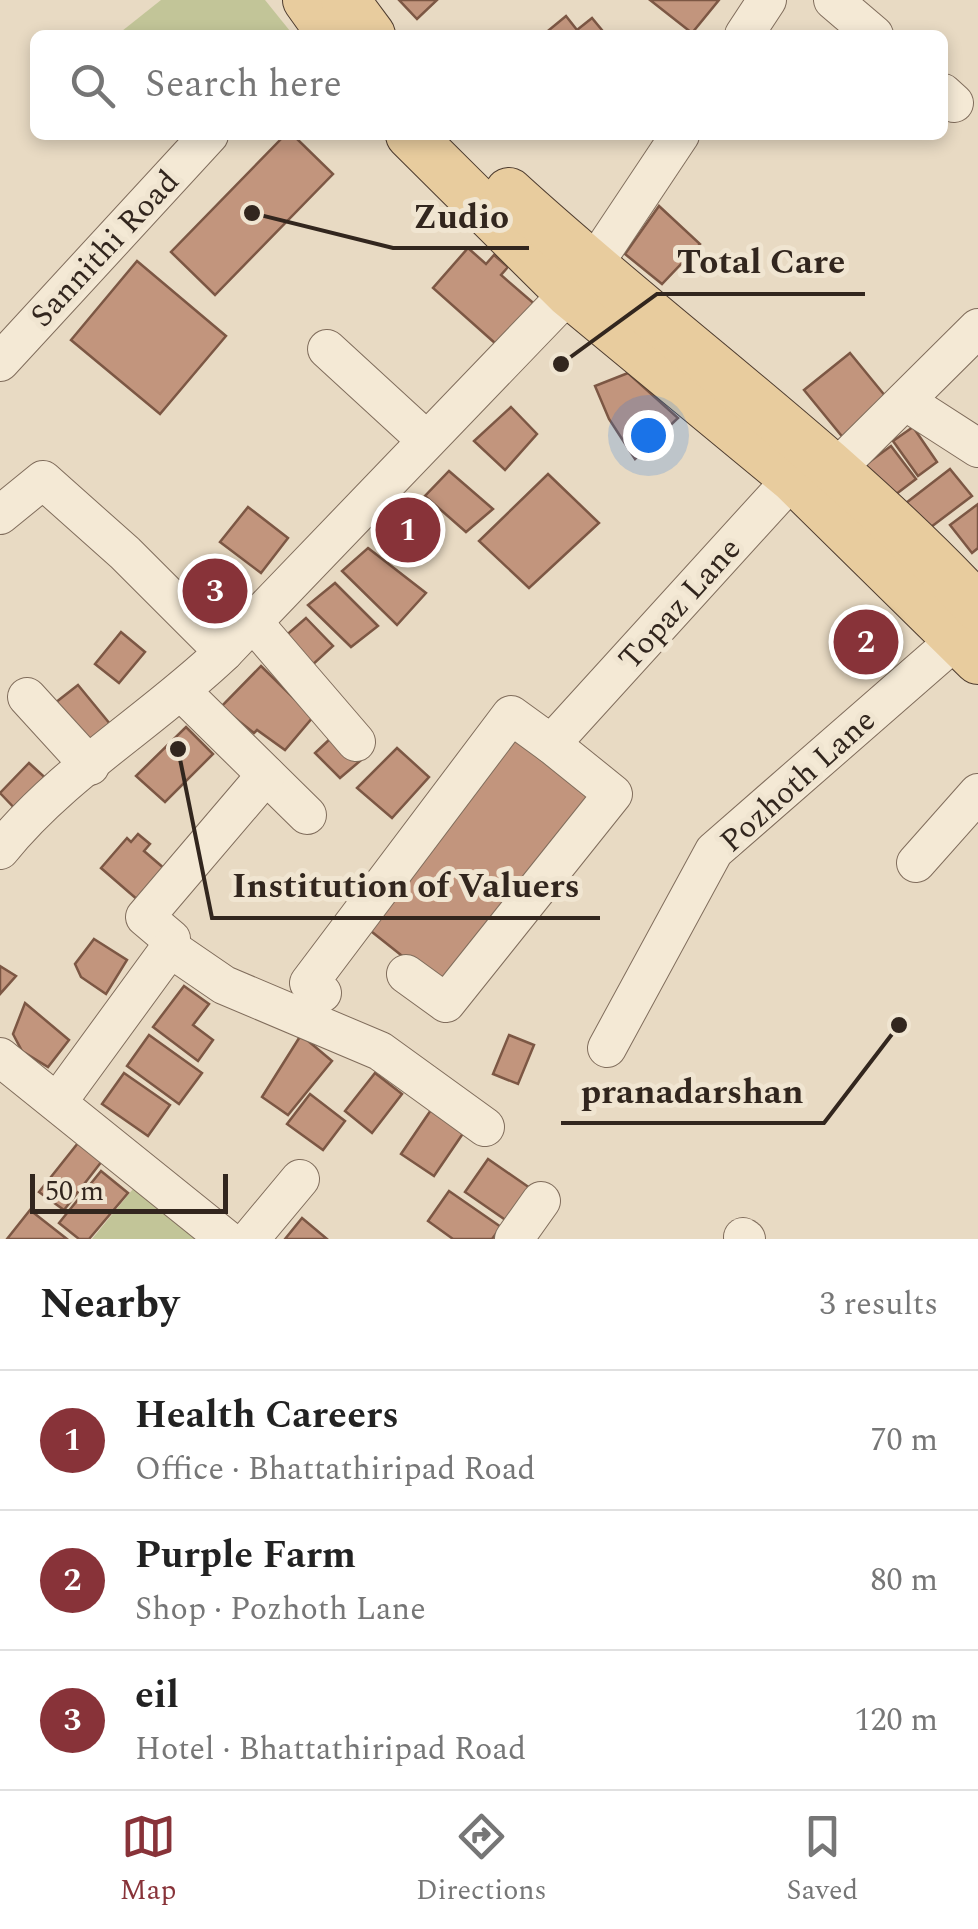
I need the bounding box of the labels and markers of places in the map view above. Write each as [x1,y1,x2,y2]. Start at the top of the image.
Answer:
callout: Zudio [393,183,529,248]
callout: Total Care [657,229,865,294]
pin: 1 [376,492,440,568]
pin: 3 [182,554,248,628]
pin: 2 [834,604,898,680]
callout: Institution of Valuers [212,853,600,918]
callout: pranadarshan [561,1058,824,1123]

